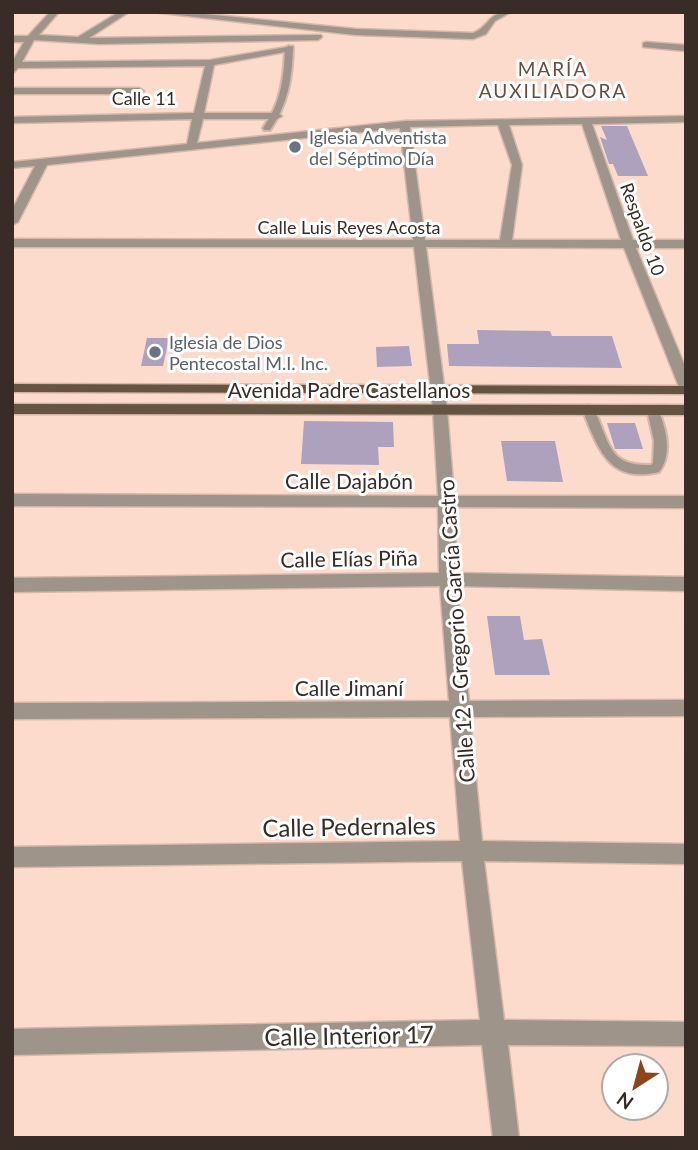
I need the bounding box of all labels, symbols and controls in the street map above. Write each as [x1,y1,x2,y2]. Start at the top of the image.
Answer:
district label: MARÍA AUXILIADORA [479,57,627,102]
street label: Calle 11 [112,87,176,109]
place label: Iglesia Adventista del Séptimo Día [309,126,447,169]
marker: Iglesia Adventista del Séptimo Día [287,139,303,155]
street label: Respaldo 10 [616,180,670,278]
street label: Calle Luis Reyes Acosta [257,216,441,238]
place label: Iglesia de Dios Pentecostal M.I. Inc. [169,331,328,374]
marker: Iglesia de Dios Pentecostal M.I. Inc. [147,344,163,360]
street label: Avenida Padre Castellanos [228,377,470,402]
street label: Calle Dajabón [285,468,413,493]
street label: Calle 12 - Gregorio García Castro [433,478,479,783]
street label: Calle Elías Piña [280,544,418,572]
street label: Calle Jimaní [295,675,404,700]
street label: Calle Pedernales [262,810,436,842]
street label: Calle Interior 17 [264,1019,434,1051]
north arrow [600,1052,670,1122]
text: N [612,1088,637,1115]

